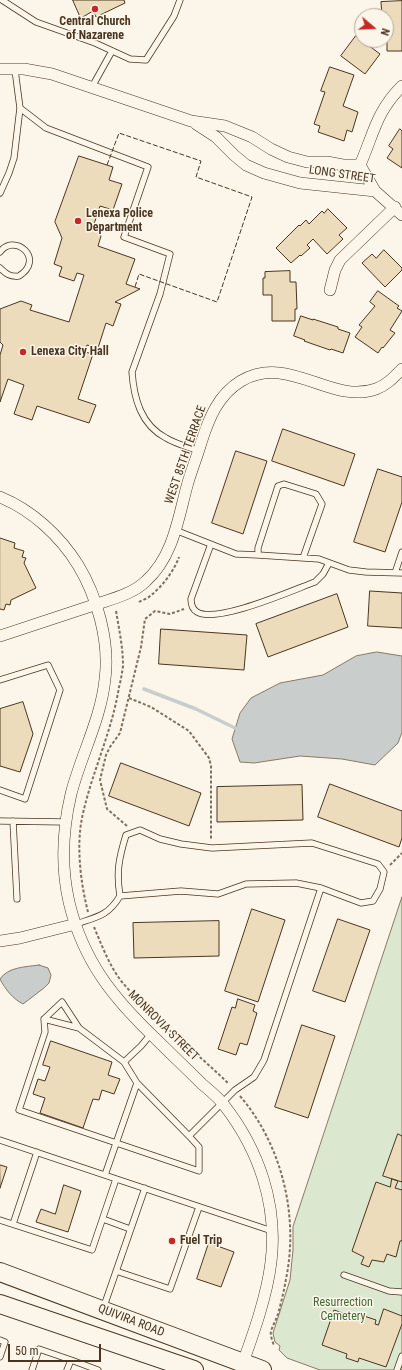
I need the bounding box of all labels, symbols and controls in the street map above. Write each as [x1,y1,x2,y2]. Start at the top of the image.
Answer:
marker: Central Church of Nazarene [90,4,100,14]
north arrow [354,8,394,48]
place label: Central Church of Nazarene [59,15,131,43]
text: N [378,26,392,37]
street label: LONG STREET [308,163,376,187]
place label: Lenexa Police Department [86,207,153,235]
marker: Lenexa Police Department [73,216,83,226]
place label: Lenexa City Hall [31,345,109,359]
marker: Lenexa City Hall [18,347,28,357]
street label: WEST 85TH TERRACE [162,404,210,506]
street label: MONROVIA STREET [125,988,201,1064]
place label: Fuel Trip [180,1234,222,1248]
marker: Fuel Trip [167,1236,177,1246]
park label: Resurrection Cemetery [313,1296,373,1324]
street label: QUIVIRA ROAD [96,1302,166,1340]
scale bar [10,1336,103,1362]
text: 50 m [15,1344,39,1358]

